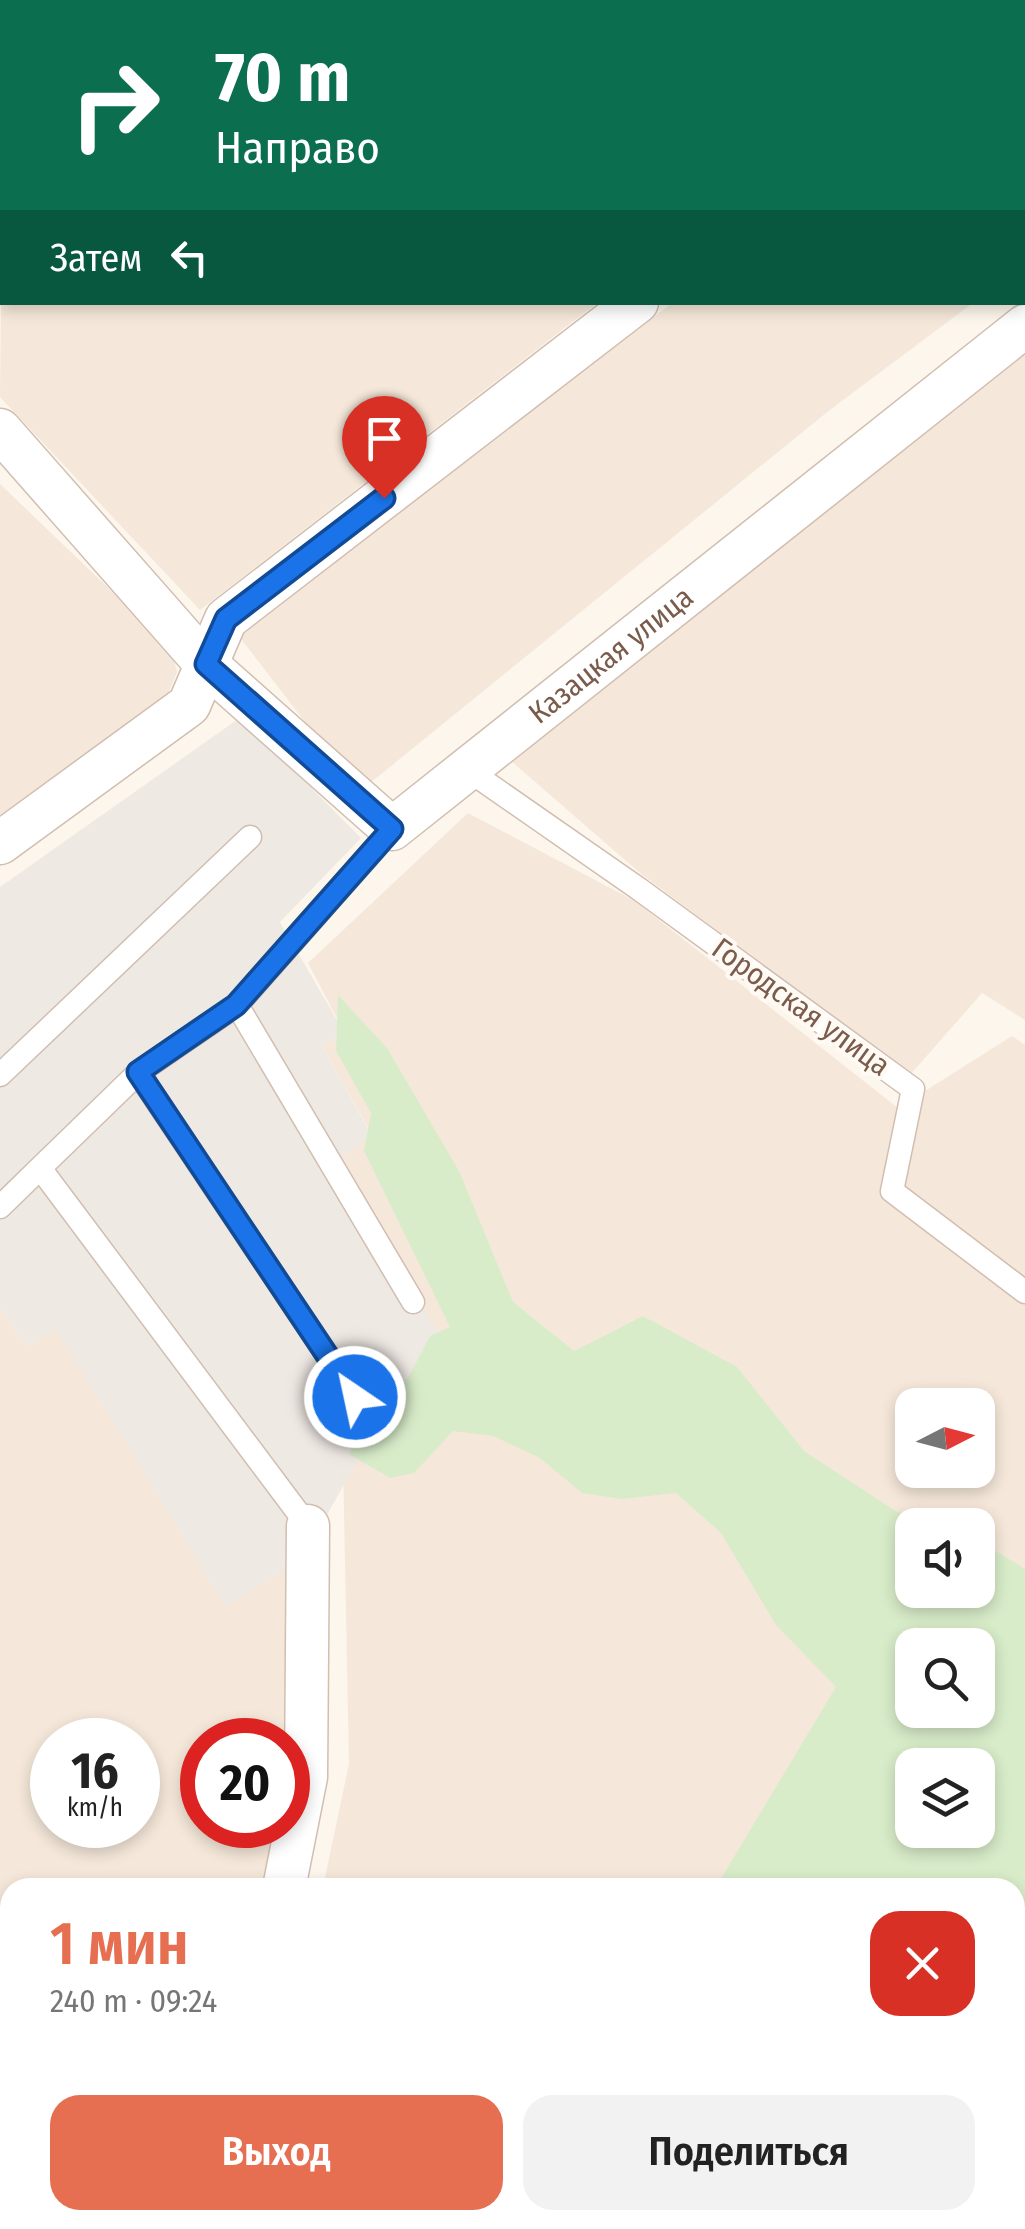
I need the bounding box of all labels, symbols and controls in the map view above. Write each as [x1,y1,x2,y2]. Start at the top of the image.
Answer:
text: 70 m [215,36,350,120]
icon: right [50,40,180,170]
text: Направо [215,121,380,175]
icon: left [162,230,217,285]
text: Затем [50,235,142,281]
pin [342,396,427,499]
icon: arrive [357,411,412,466]
street label: Казацкая улица [522,579,700,731]
street label: Городская улица [705,930,897,1084]
position arrow [303,1345,407,1449]
north arrow [895,1388,995,1488]
map controls [895,1388,995,1848]
button: sound [895,1508,995,1608]
button: search [895,1628,995,1728]
speed limit sign: 20 [180,1718,310,1848]
text: 16 [71,1741,119,1801]
button: layers [895,1748,995,1848]
text: km/h [67,1793,123,1823]
text: 1 мин [50,1908,189,1980]
button: close [870,1911,975,2016]
text: 240 m · 09:24 [50,1982,217,2020]
button: Выход [50,2095,503,2210]
button: Поделиться [523,2095,975,2210]

